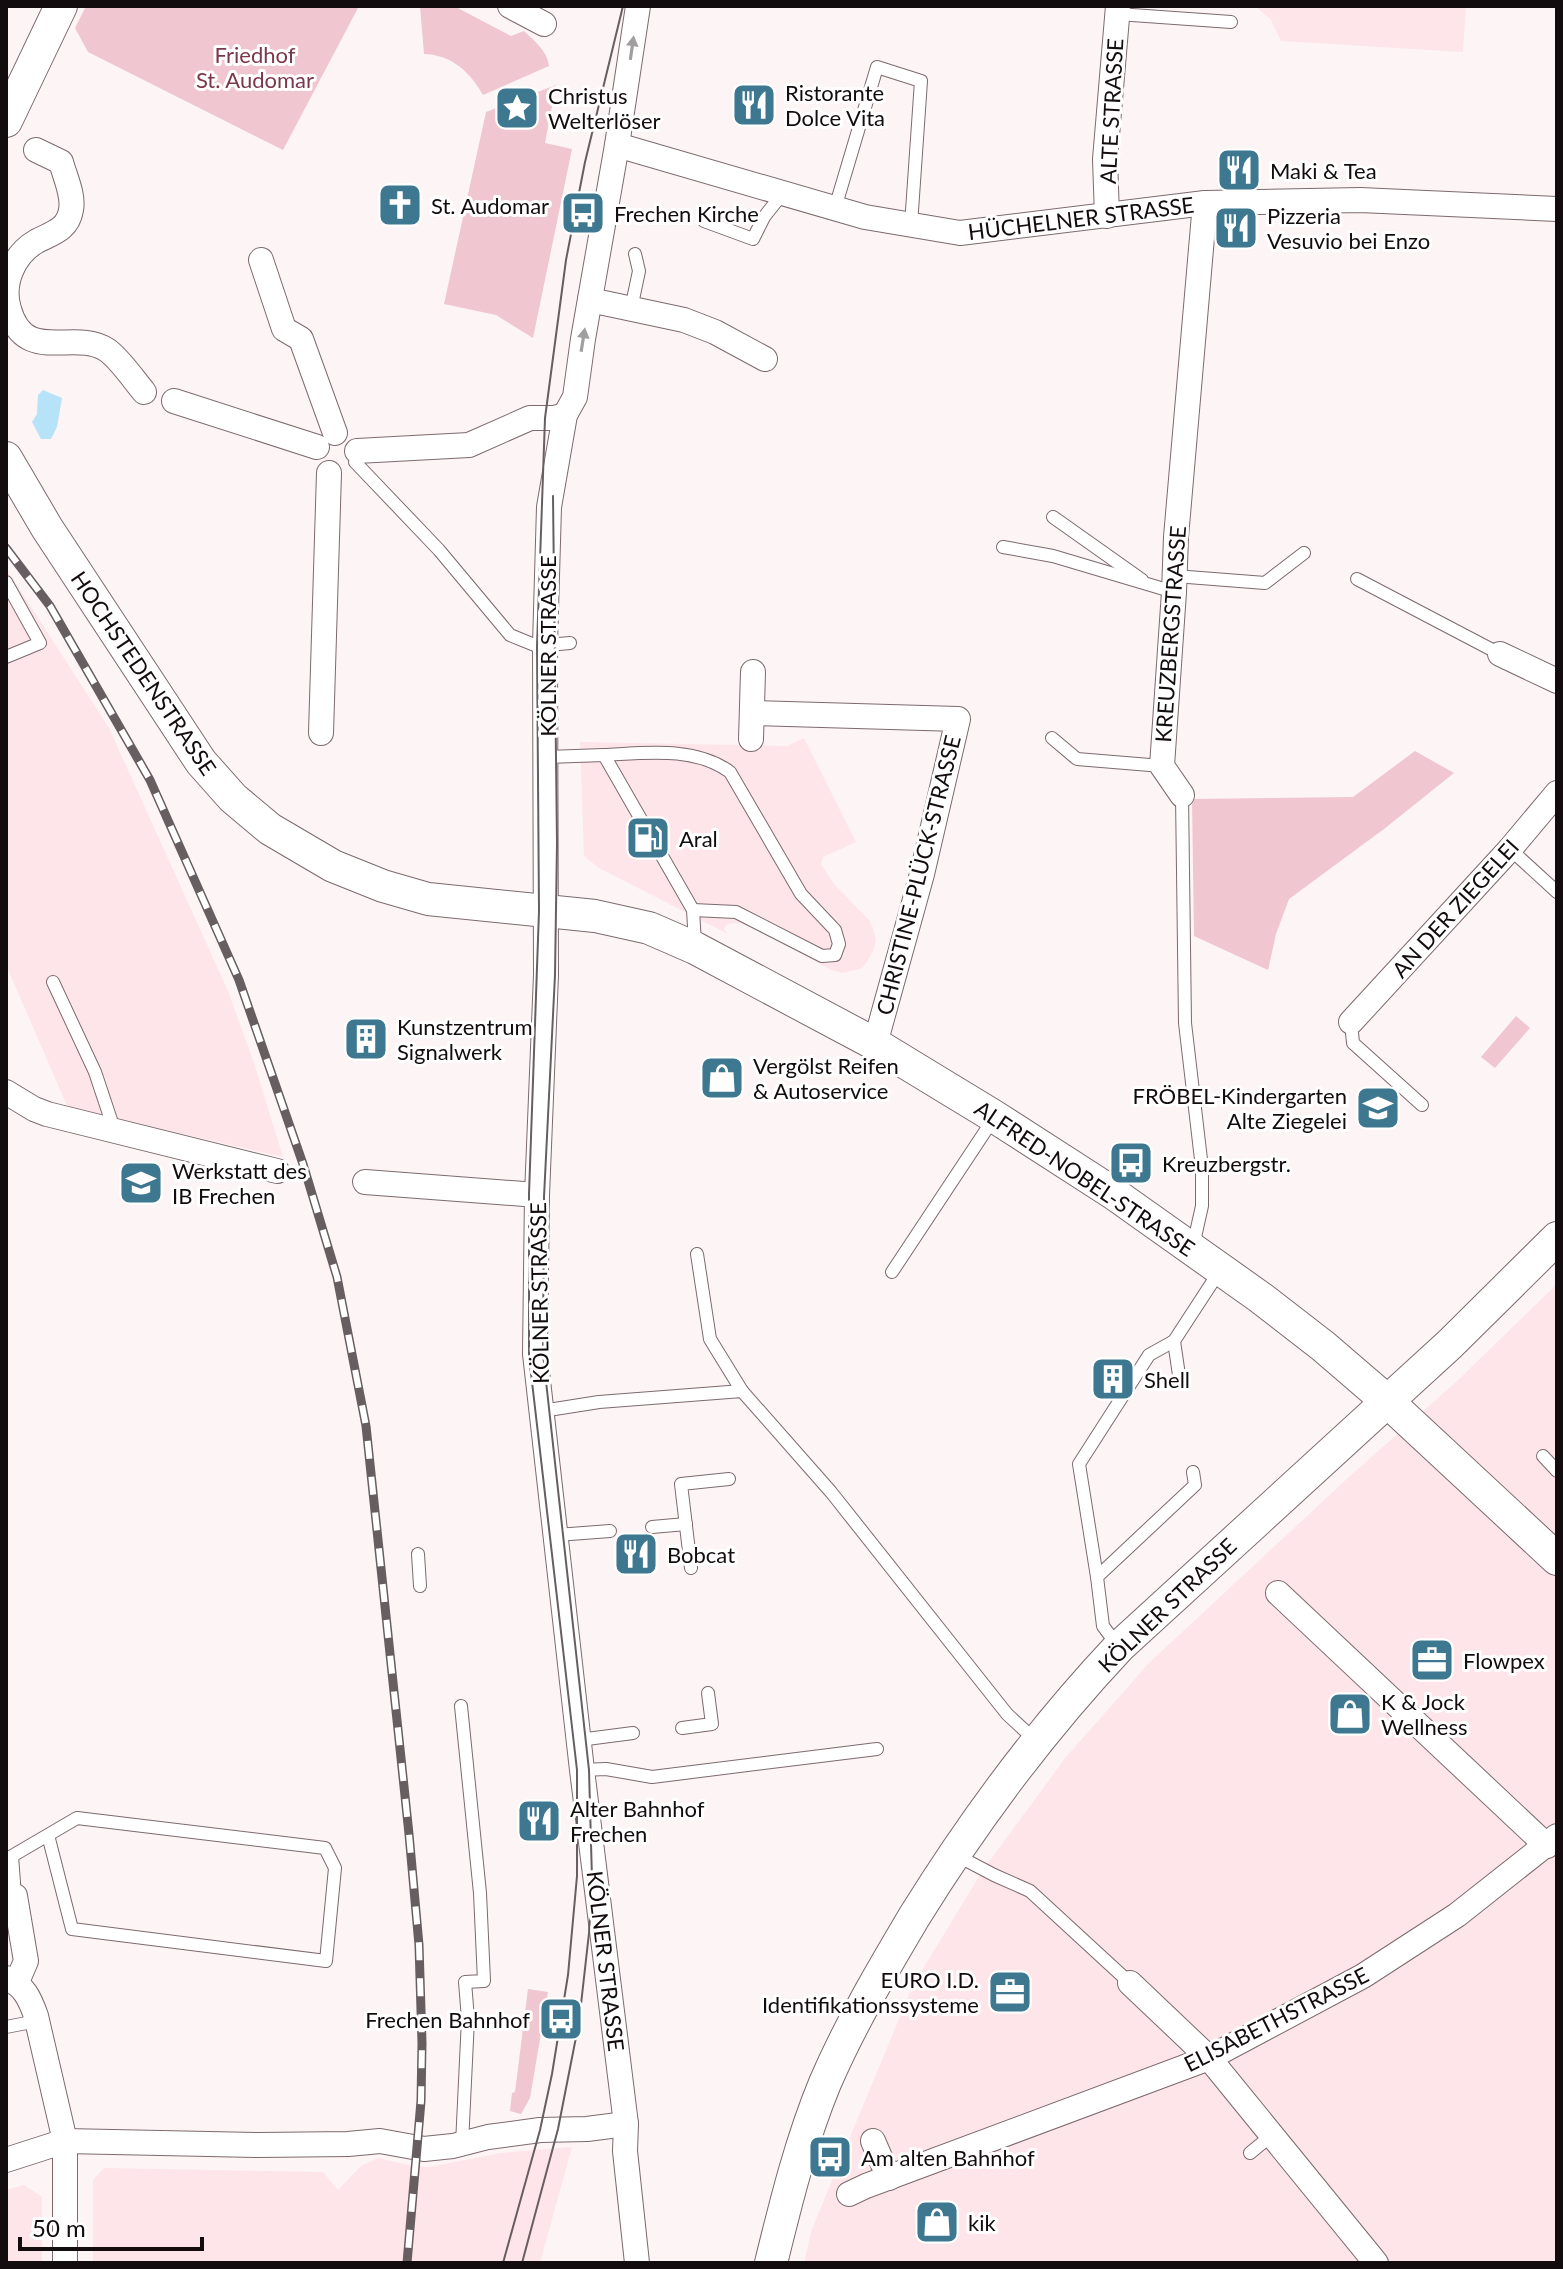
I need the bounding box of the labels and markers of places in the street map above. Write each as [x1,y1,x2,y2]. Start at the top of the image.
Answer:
place label: Ristorante Dolce Vita [785,79,885,131]
restaurant icon: Ristorante Dolce Vita [730,81,778,129]
place label: Christus Welterlöser [548,82,661,134]
place icon: Christus Welterlöser [493,84,541,132]
restaurant icon: Maki & Tea [1215,146,1263,194]
place label: Maki & Tea [1270,157,1377,184]
church icon: St. Audomar [376,181,424,229]
bus stop icon: Frechen Kirche [559,189,607,237]
place label: St. Audomar [431,192,549,219]
place label: Frechen Kirche [614,200,759,227]
place label: Pizzeria Vesuvio bei Enzo [1267,202,1430,254]
restaurant icon: Pizzeria Vesuvio bei Enzo [1212,204,1260,252]
fuel station icon: Aral [624,814,672,862]
place label: Aral [679,825,718,852]
place label: Kunstzentrum Signalwerk [397,1013,533,1065]
building icon: Kunstzentrum Signalwerk [342,1015,390,1063]
place label: Vergölst Reifen & Autoservice [753,1052,899,1104]
shop icon: Vergölst Reifen & Autoservice [698,1054,746,1102]
place label: FRÖBEL-Kindergarten Alte Ziegelei [1133,1082,1347,1134]
school or university icon: FRÖBEL-Kindergarten Alte Ziegelei [1354,1084,1402,1132]
bus stop icon: Kreuzbergstr. [1107,1139,1155,1187]
place label: Kreuzbergstr. [1162,1150,1291,1177]
place label: Werkstatt des IB Frechen [172,1157,307,1209]
school or university icon: Werkstatt des IB Frechen [117,1159,165,1207]
building icon: Shell [1089,1355,1137,1403]
place label: Shell [1144,1366,1190,1393]
restaurant icon: Bobcat [612,1530,660,1578]
place label: Bobcat [667,1541,735,1568]
office icon: Flowpex [1408,1636,1456,1684]
place label: Flowpex [1463,1647,1545,1674]
place label: K & Jock Wellness [1381,1688,1467,1740]
shop icon: K & Jock Wellness [1326,1690,1374,1738]
place label: Alter Bahnhof Frechen [570,1795,705,1847]
restaurant icon: Alter Bahnhof Frechen [515,1797,563,1845]
place label: EURO I.D. Identifikationssysteme [762,1966,979,2018]
office icon: EURO I.D. Identifikationssysteme [986,1968,1034,2016]
bus stop icon: Frechen Bahnhof [537,1995,585,2043]
place label: Frechen Bahnhof [365,2006,530,2033]
bus stop icon: Am alten Bahnhof [806,2133,854,2181]
place label: Am alten Bahnhof [861,2144,1035,2171]
shop icon: kik [913,2198,961,2246]
place label: kik [968,2209,996,2236]

